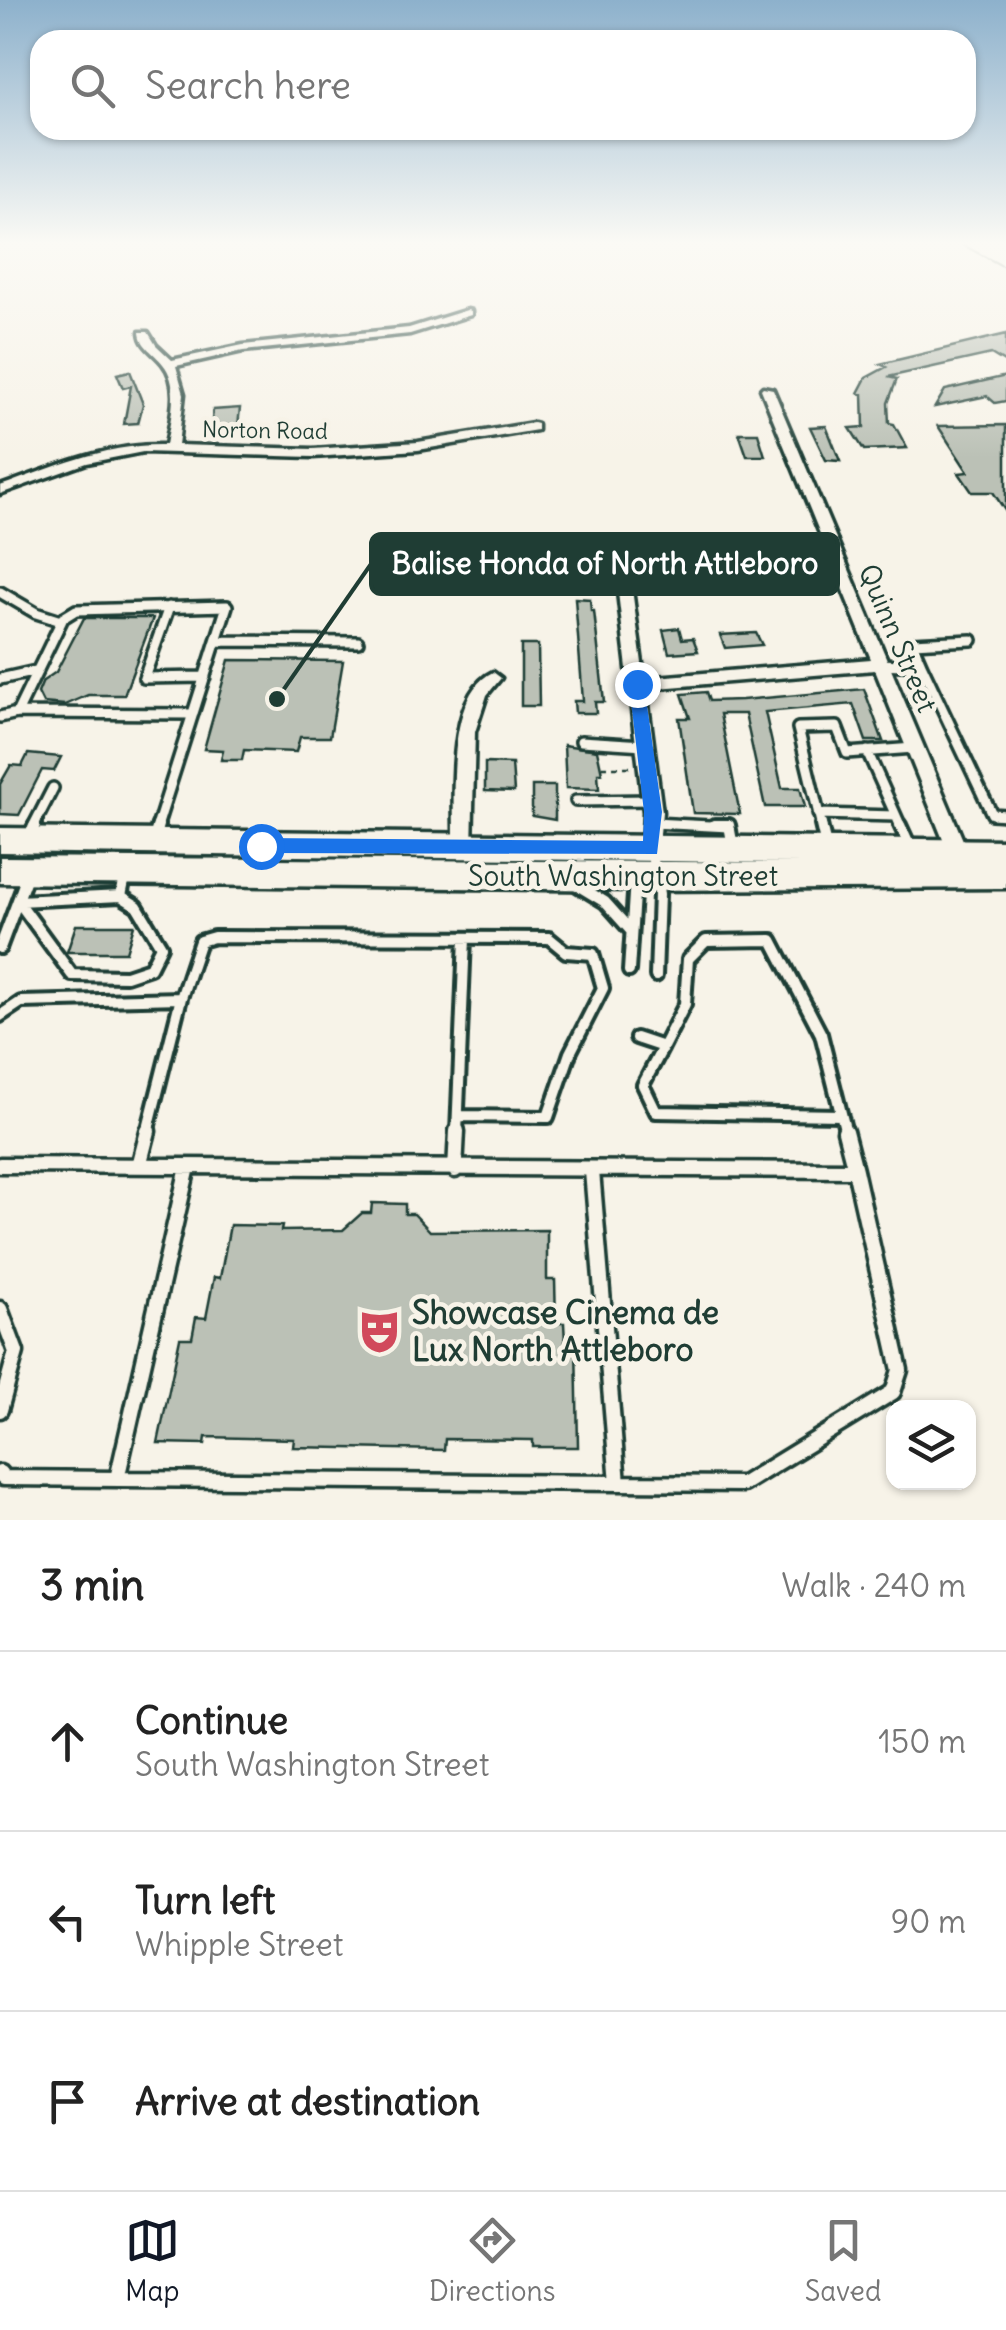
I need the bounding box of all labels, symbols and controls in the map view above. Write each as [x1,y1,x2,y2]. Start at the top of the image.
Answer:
search box [30,30,976,140]
icon: search [65,58,120,113]
text: Search here [145,62,351,109]
street label: Norton Road [202,415,328,445]
callout: Balise Honda of North Attleboro [371,534,838,594]
text: Balise Honda of North Attleboro [392,544,818,582]
street label: Quinn Street [851,558,945,718]
route end [615,662,661,708]
route start [239,824,285,870]
street label: South Washington Street [468,858,778,894]
place label: Showcase Cinema de Lux North Attleboro [412,1292,719,1370]
theatre icon: Showcase Cinema de Lux North Attleboro [355,1307,403,1355]
map controls [886,1400,976,1490]
button: layers [886,1400,976,1490]
text: 3 min [40,1559,144,1611]
text: Walk · 240 m [782,1565,966,1606]
text: Continue [135,1697,288,1744]
icon: ahead [40,1714,95,1769]
text: 150 m [878,1721,966,1762]
text: South Washington Street [135,1744,490,1785]
text: Turn left [135,1877,275,1924]
icon: left [40,1894,95,1949]
text: 90 m [891,1901,966,1942]
text: Whipple Street [135,1924,344,1965]
icon: arrive [40,2074,95,2129]
text: Arrive at destination [135,2078,480,2125]
tab: Map [125,2213,180,2309]
tab: Directions [429,2213,555,2309]
tab: Saved [805,2213,881,2309]

